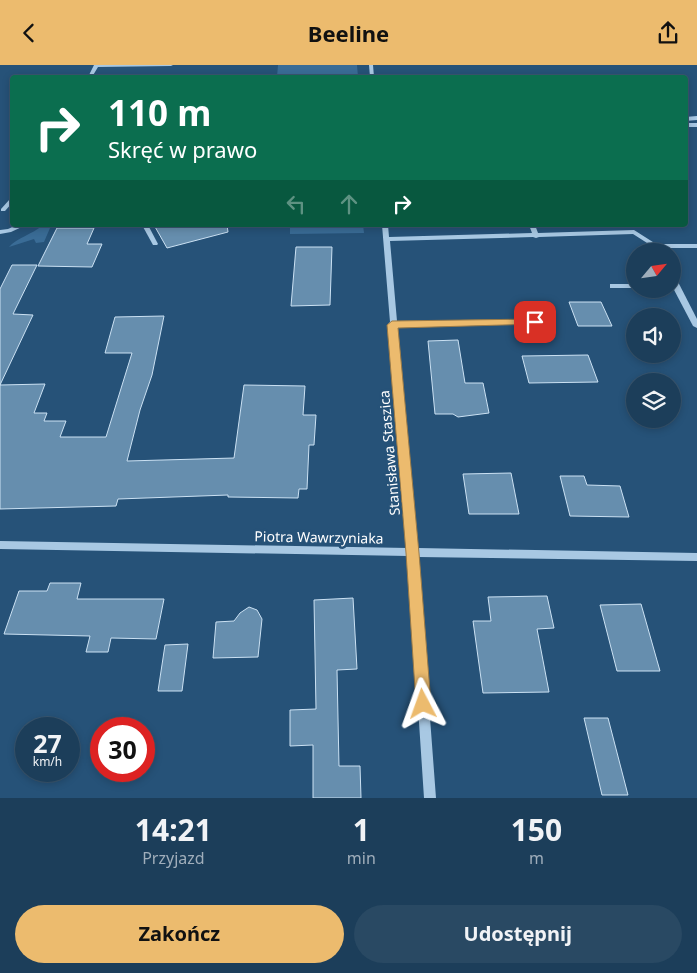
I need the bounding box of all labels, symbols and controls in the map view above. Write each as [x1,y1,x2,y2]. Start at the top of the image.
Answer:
text: Beeline [308,18,389,48]
icon: back [15,19,43,47]
icon: share [654,19,682,47]
text: 110 m [108,89,211,136]
icon: right [25,95,90,160]
text: Skręć w prawo [108,134,257,164]
icon: left [282,190,310,218]
icon: ahead [335,190,363,218]
icon: right [388,190,416,218]
north arrow [626,243,681,297]
map controls [626,243,681,428]
pin [514,301,556,343]
icon: arrive [521,308,549,336]
button: sound [626,308,681,363]
button: layers [626,373,681,428]
street label: Stanisława Staszica [374,390,404,516]
street label: Piotra Wawrzyniaka [254,526,384,548]
position arrow [396,677,448,729]
speed limit sign: 30 [90,717,155,782]
text: 27 [33,726,62,760]
text: km/h [33,753,62,770]
text: 14:21 [135,809,212,850]
text: 1 [353,809,370,850]
text: 150 [511,809,562,850]
text: Przyjazd [142,847,205,869]
text: min [347,847,376,869]
text: m [529,847,544,869]
button: Zakończ [15,905,344,963]
button: Udostępnij [354,905,682,963]

